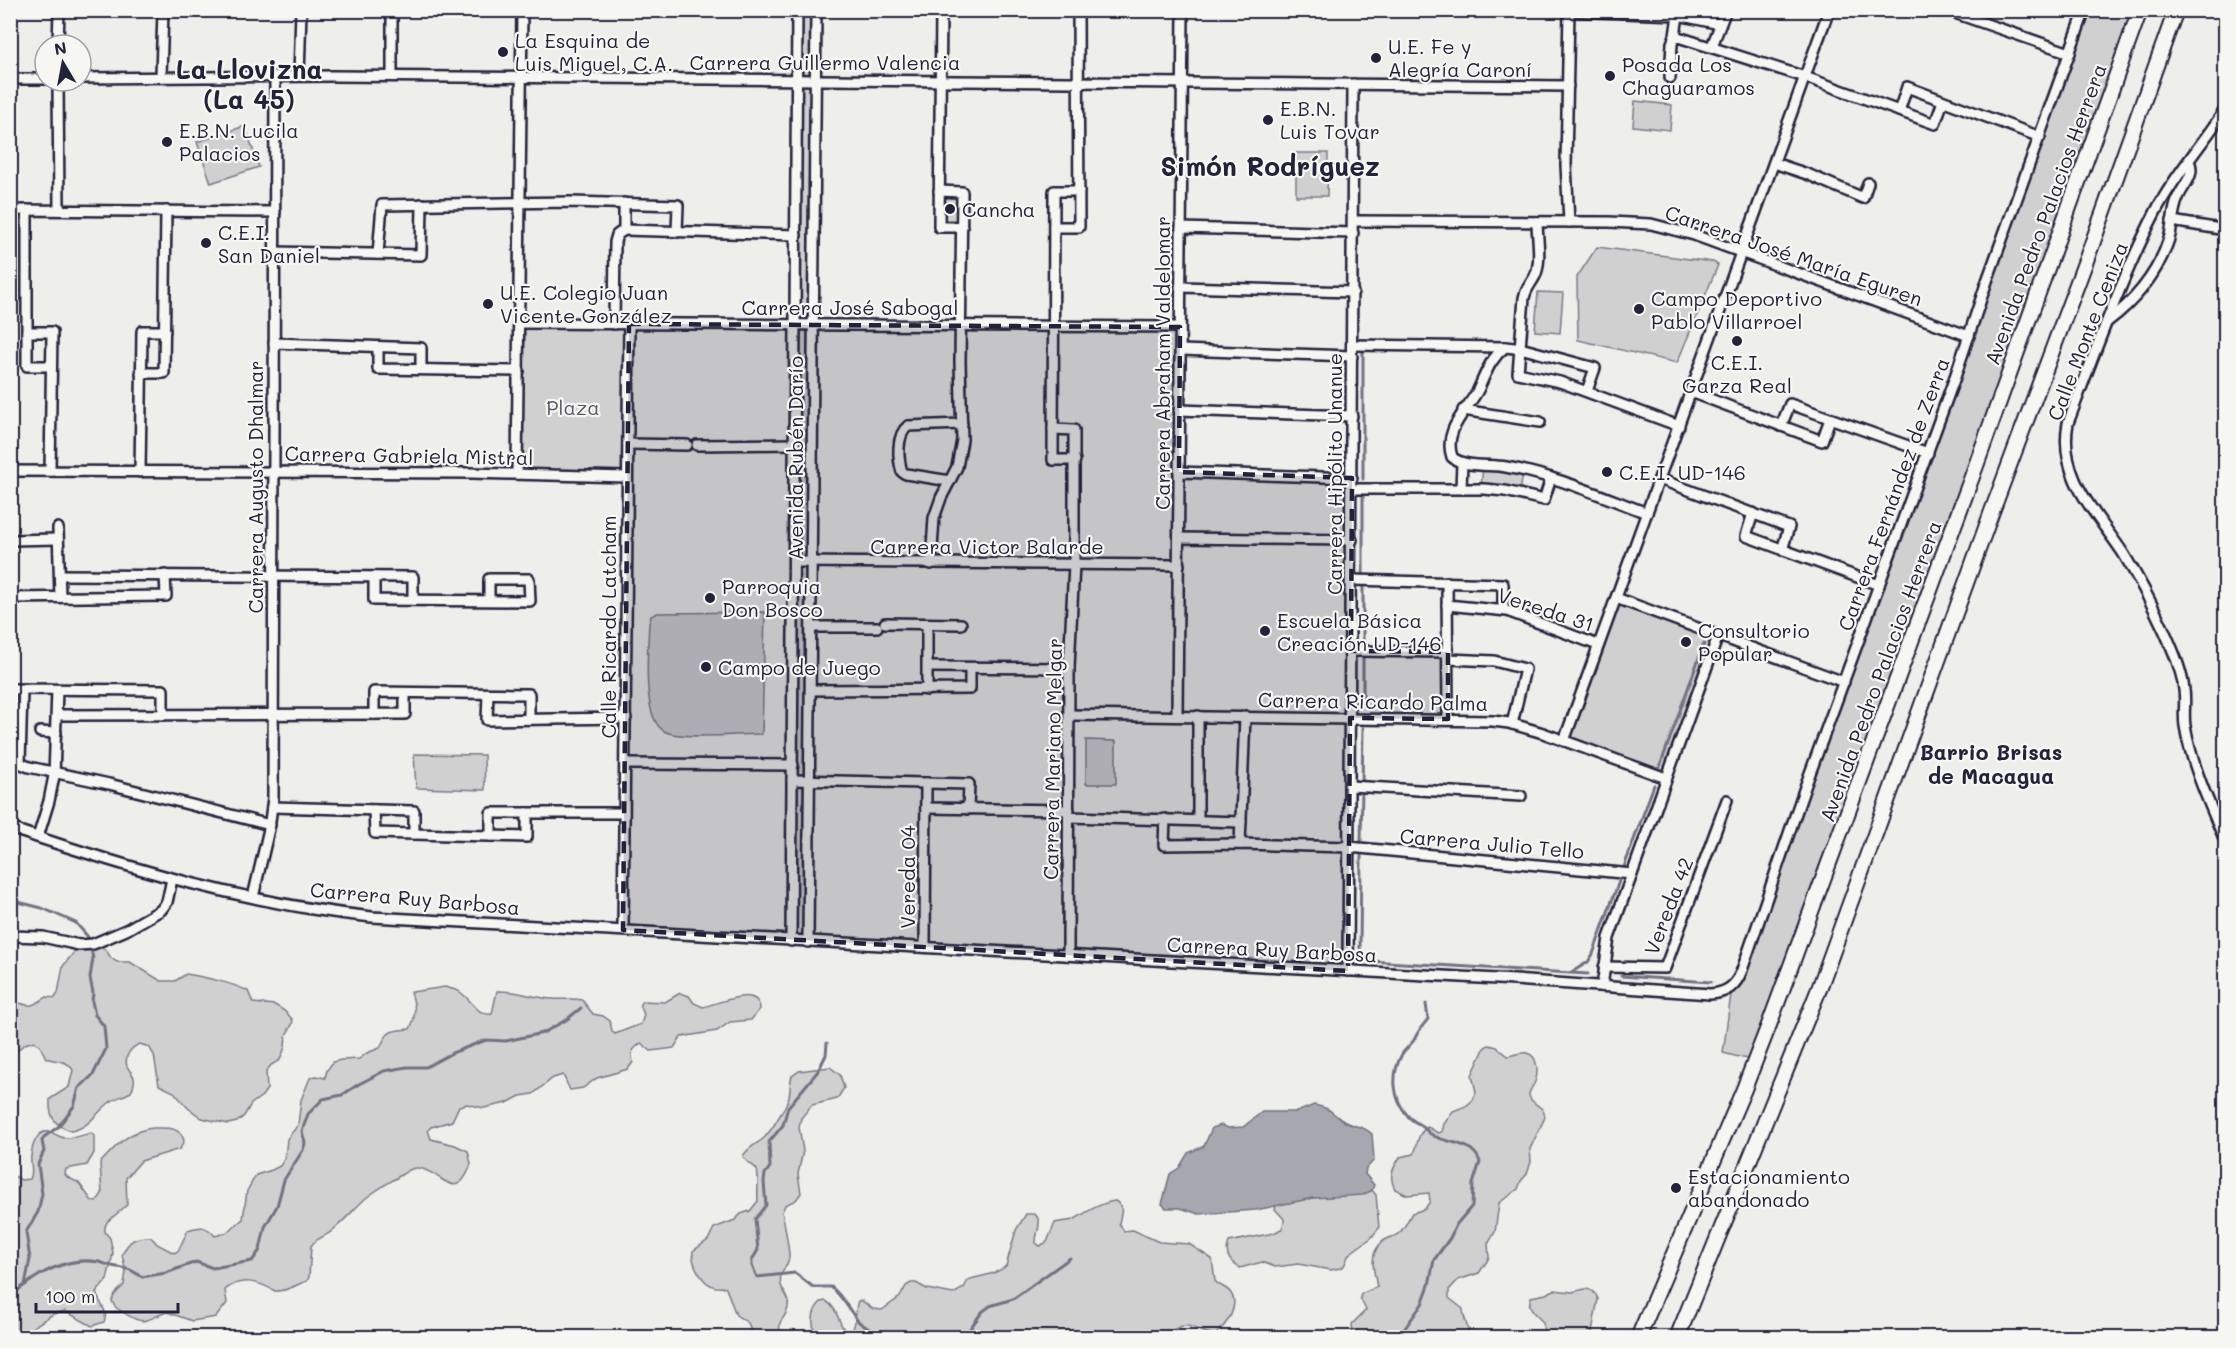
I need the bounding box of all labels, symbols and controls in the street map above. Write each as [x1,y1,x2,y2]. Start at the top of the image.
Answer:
place label: La Esquina de Luis Miguel, C.A. [515,27,673,76]
north arrow [33,33,93,93]
place label: U.E. Fe y Alegría Caroní [1388,33,1532,82]
text: N [52,36,68,59]
marker: La Esquina de Luis Miguel, C.A. [496,45,510,59]
street label: Carrera Guillermo Valencia [690,49,960,75]
marker: U.E. Fe y Alegría Caroní [1369,51,1383,65]
place label: Posada Los Chaguaramos [1622,51,1755,100]
district label: La Llovizna (La 45) [176,52,322,116]
street label: Avenida Pedro Palacios Herrera [1978,60,2112,368]
marker: Posada Los Chaguaramos [1603,69,1617,83]
place label: E.B.N. Luis Tovar [1280,95,1380,144]
marker: E.B.N. Luis Tovar [1261,113,1275,127]
place label: E.B.N. Lucila Palacios [179,117,299,166]
marker: E.B.N. Lucila Palacios [160,135,174,149]
district label: Simón Rodríguez [1160,149,1380,183]
place label: Cancha [962,196,1035,222]
street label: Carrera José María Eguren [1662,199,1926,311]
marker: Cancha [943,202,957,216]
street label: Carrera Abraham Valdelomar [1149,216,1175,510]
place label: C.E.I. San Daniel [218,219,320,268]
marker: C.E.I. San Daniel [199,236,213,250]
street label: Calle Monte Ceniza [2041,238,2133,424]
place label: U.E. Colegio Juan Vicente González [500,279,672,328]
place label: Campo Deportivo Pablo Villarroel [1651,285,1822,334]
street label: Carrera José Sabogal [742,294,958,320]
marker: U.E. Colegio Juan Vicente González [481,297,495,311]
marker: Campo Deportivo Pablo Villarroel [1632,302,1646,316]
marker: C.E.I. Garza Real [1730,334,1744,348]
place label: C.E.I. Garza Real [1682,349,1792,398]
street label: Carrera Hipólito Unanue [1321,353,1347,595]
street label: Carrera Fernández de Zerra [1831,354,1955,634]
street label: Avenida Rubén Darío [782,356,808,560]
street label: Carrera Augusto Dhalmar [242,360,268,614]
park label: Plaza [546,394,600,420]
street label: Carrera Gabriela Mistral [284,440,534,470]
place label: C.E.I. UD-146 [1619,459,1746,485]
marker: C.E.I. UD-146 [1600,465,1614,479]
street label: Calle Ricardo Latcham [595,516,621,738]
street label: Avenida Pedro Palacios Herrera [1813,517,1947,825]
street label: Carrera Victor Balarde [870,533,1104,559]
place label: Parroquia Don Bosco [722,573,823,622]
street label: Vereda 31 [1494,581,1598,637]
marker: Parroquia Don Bosco [703,591,717,605]
place label: Escuela Básica Creación UD-146 [1277,607,1442,656]
place label: Consultorio Popular [1698,617,1810,666]
marker: Escuela Básica Creación UD-146 [1258,624,1272,638]
marker: Consultorio Popular [1679,635,1693,649]
street label: Carrera Mariano Melgar [1037,638,1067,880]
place label: Campo de Juego [718,654,881,680]
marker: Campo de Juego [699,660,713,674]
street label: Carrera Ricardo Palma [1258,686,1488,716]
district label: Barrio Brisas de Macagua [1920,738,2062,789]
street label: Carrera Julio Tello [1399,822,1585,864]
street label: Vereda 04 [894,825,920,929]
street label: Vereda 42 [1638,854,1698,958]
street label: Carrera Ruy Barbosa [309,876,521,920]
street label: Carrera Ruy Barbosa [1166,931,1378,967]
place label: Estacionamiento abandonado [1688,1163,1850,1212]
marker: Estacionamiento abandonado [1669,1181,1683,1195]
scale bar [36,1276,178,1314]
text: 100 m [45,1284,95,1308]

